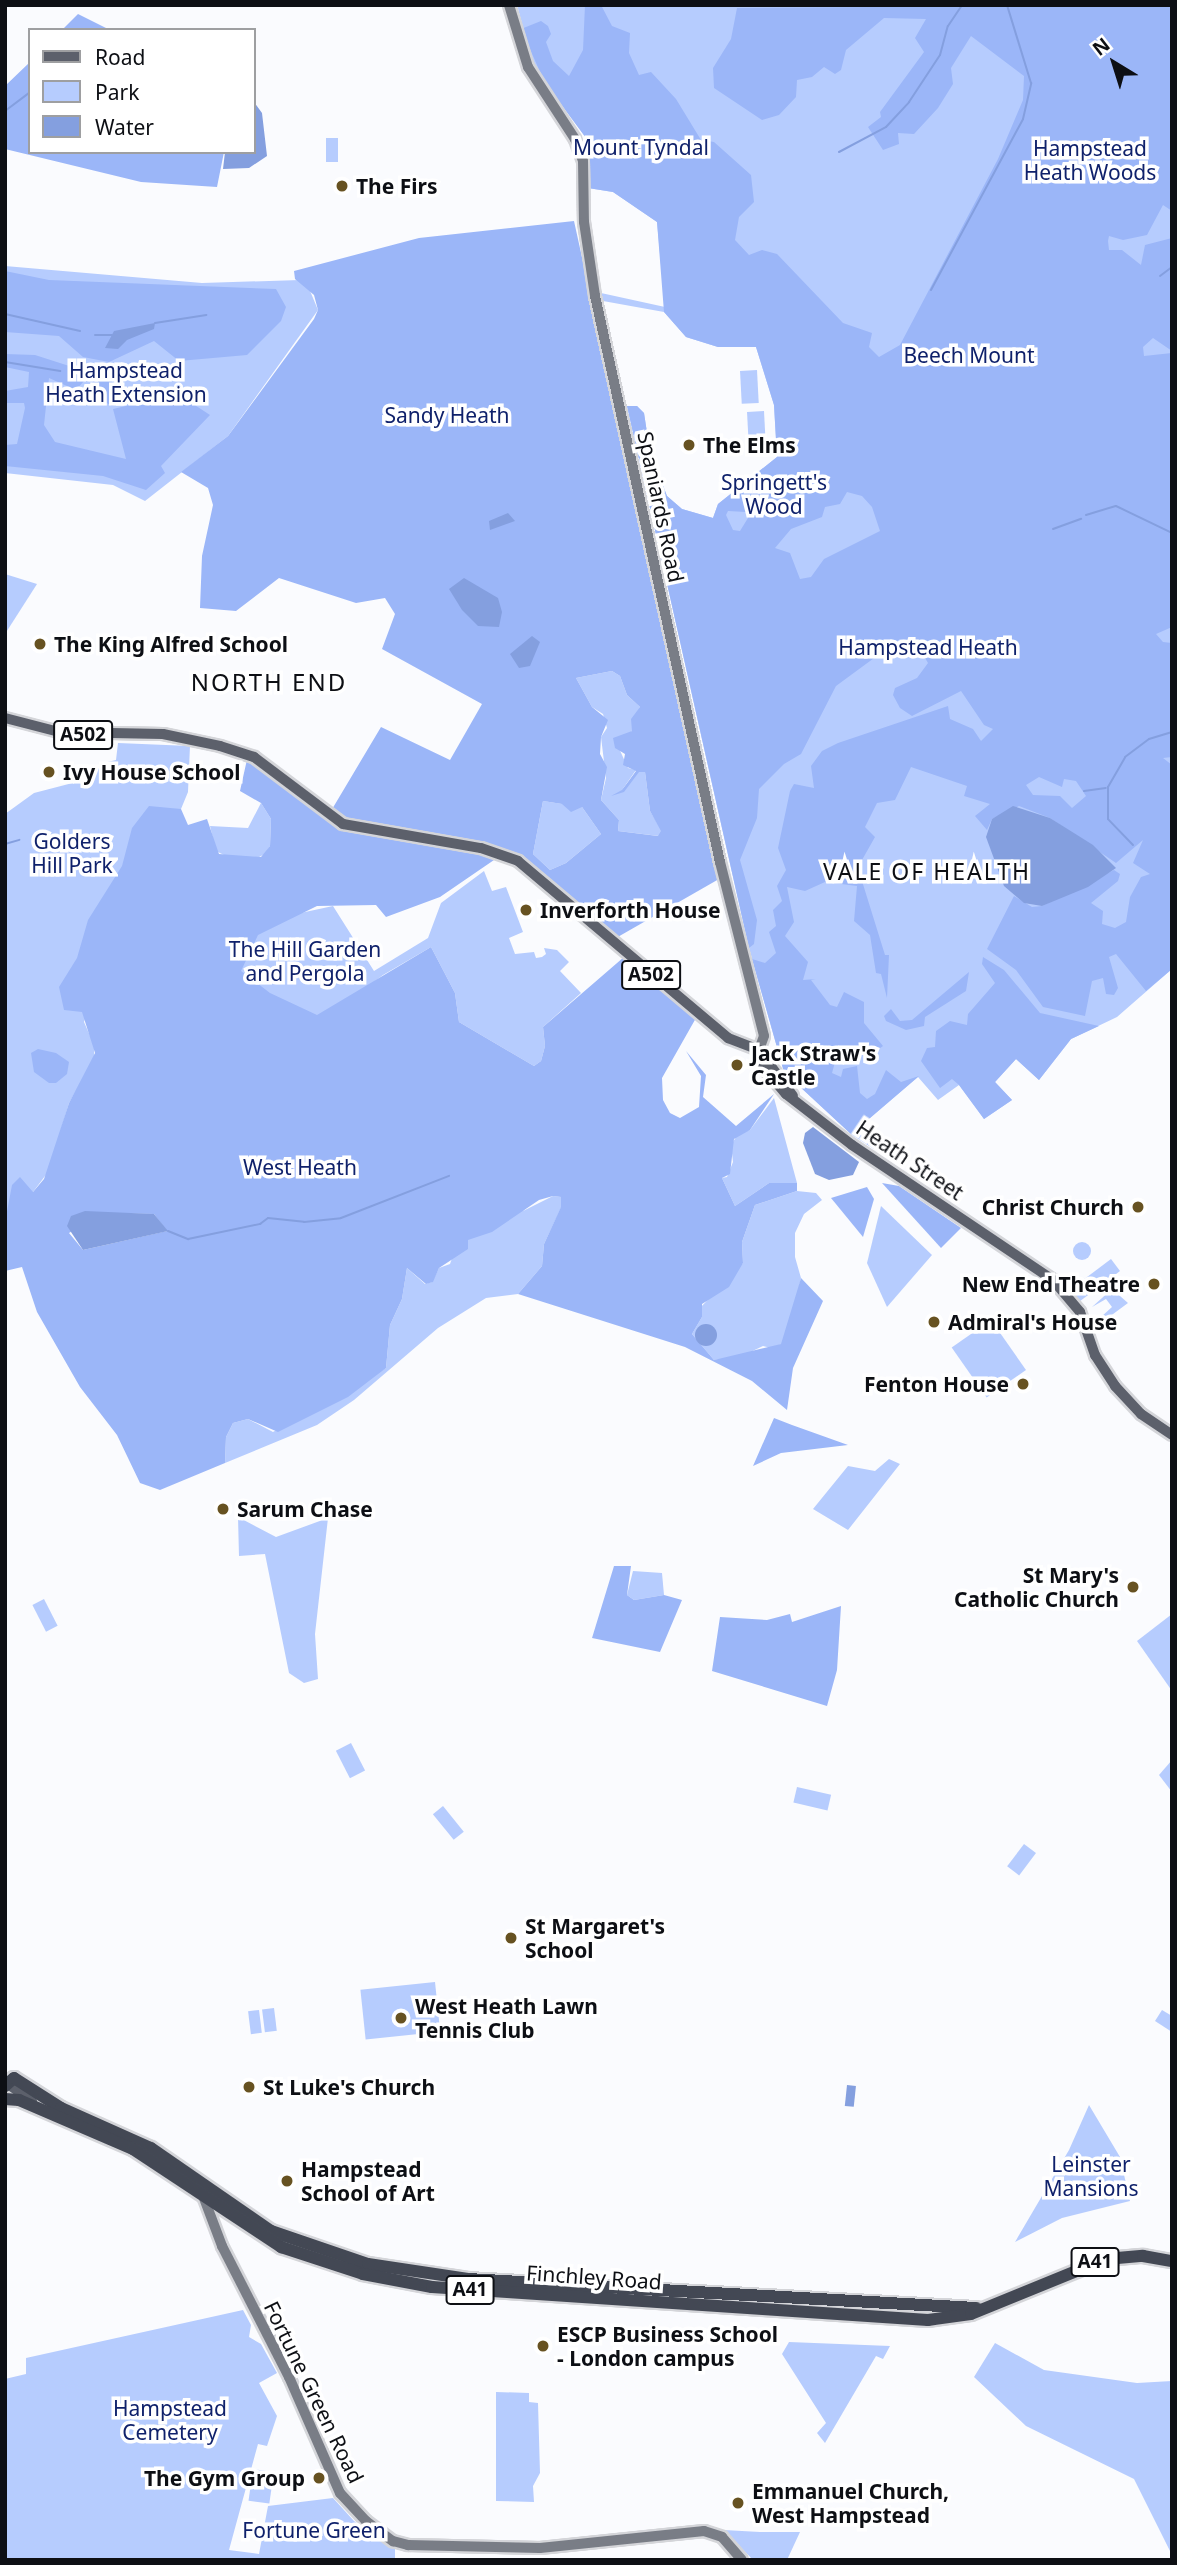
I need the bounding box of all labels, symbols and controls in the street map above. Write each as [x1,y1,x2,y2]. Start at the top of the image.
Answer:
legend [28,28,256,154]
north arrow [1079,28,1149,98]
text: N [1087,31,1115,61]
text: Road [95,43,145,71]
text: Park [95,78,139,106]
text: Water [95,113,154,141]
park label: Mount Tyndal [573,134,709,160]
park label: Hampstead Heath Woods [1024,135,1156,185]
place label: The Firs [356,173,438,199]
marker: The Firs [334,178,350,194]
park label: Beech Mount [903,342,1035,368]
park label: Hampstead Heath Extension [45,357,207,407]
park label: Sandy Heath [384,402,510,428]
street label: Spaniards Road [633,429,689,585]
place label: The Elms [703,432,796,458]
marker: The Elms [681,437,697,453]
park label: Springett's Wood [721,469,827,519]
place label: The King Alfred School [54,631,288,657]
park label: Hampstead Heath [838,634,1018,660]
marker: The King Alfred School [32,636,48,652]
district label: NORTH END [192,668,346,696]
road number: A502 [52,720,114,750]
place label: Ivy House School [63,759,241,785]
marker: Ivy House School [41,764,57,780]
park label: Golders Hill Park [31,828,113,878]
district label: VALE OF HEALTH [825,857,1029,885]
place label: Inverforth House [540,897,721,923]
marker: Inverforth House [518,902,534,918]
park label: The Hill Garden and Pergola [229,936,381,986]
road number: A502 [620,959,682,990]
place label: Jack Straw's Castle [751,1040,876,1090]
marker: Jack Straw's Castle [729,1057,745,1073]
street label: Heath Street [852,1115,968,1205]
park label: West Heath [243,1154,357,1180]
place label: Christ Church [982,1194,1124,1220]
marker: Christ Church [1130,1199,1146,1215]
place label: New End Theatre [962,1271,1140,1297]
marker: New End Theatre [1146,1276,1162,1292]
place label: Admiral's House [948,1309,1117,1335]
marker: Admiral's House [926,1314,942,1330]
place label: Fenton House [864,1371,1009,1397]
marker: Fenton House [1015,1376,1031,1392]
place label: Sarum Chase [237,1496,373,1522]
marker: Sarum Chase [215,1501,231,1517]
place label: St Mary's Catholic Church [954,1562,1119,1612]
marker: St Mary's Catholic Church [1125,1579,1141,1595]
place label: St Margaret's School [525,1913,665,1963]
marker: St Margaret's School [503,1930,519,1946]
place label: West Heath Lawn Tennis Club [415,1993,598,2043]
marker: West Heath Lawn Tennis Club [393,2010,409,2026]
place label: St Luke's Church [263,2074,435,2100]
marker: St Luke's Church [241,2079,257,2095]
park label: Leinster Mansions [1043,2151,1139,2201]
place label: Hampstead School of Art [301,2156,435,2206]
marker: Hampstead School of Art [279,2173,295,2189]
road number: A41 [1070,2246,1120,2278]
street label: Finchley Road [525,2260,663,2294]
road number: A41 [446,2274,494,2306]
street label: Fortune Green Road [259,2297,369,2487]
place label: ESCP Business School - London campus [557,2321,778,2371]
marker: ESCP Business School - London campus [535,2338,551,2354]
park label: Hampstead Cemetery [113,2395,227,2445]
place label: The Gym Group [144,2465,305,2491]
marker: The Gym Group [311,2470,327,2486]
place label: Emmanuel Church, West Hampstead [752,2478,949,2528]
marker: Emmanuel Church, West Hampstead [730,2495,746,2511]
park label: Fortune Green [242,2517,386,2543]

